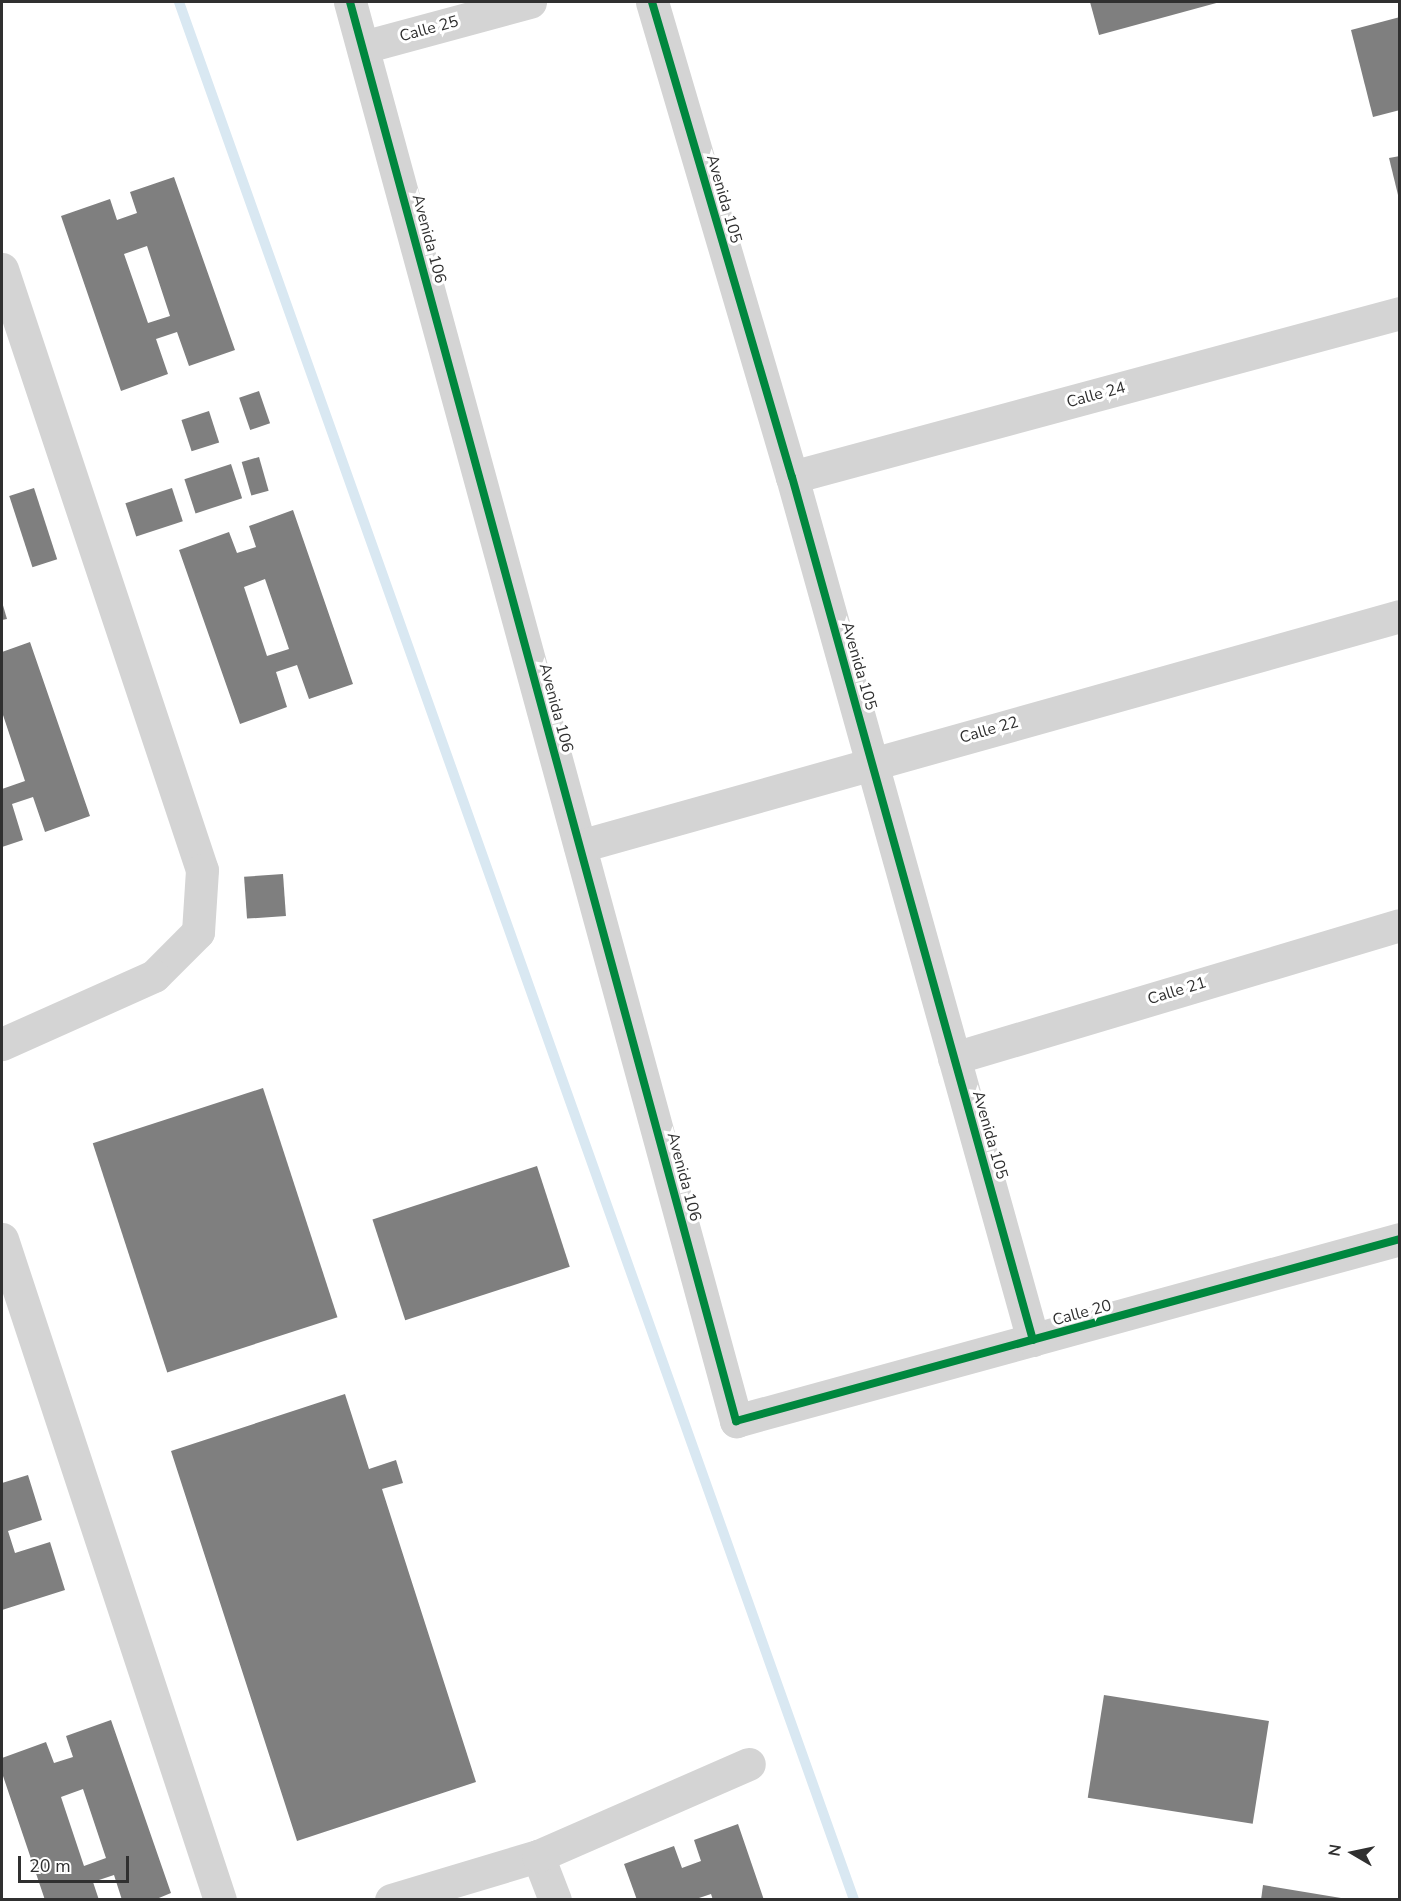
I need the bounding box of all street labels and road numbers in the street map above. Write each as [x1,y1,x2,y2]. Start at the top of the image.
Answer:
street label: Calle 25 [397,12,461,46]
street label: Avenida 105 [702,152,746,246]
street label: Avenida 106 [408,192,450,286]
street label: Calle 24 [1064,378,1128,412]
street label: Avenida 105 [837,619,881,713]
street label: Avenida 106 [535,661,577,755]
street label: Calle 22 [957,712,1021,748]
street label: Calle 21 [1145,973,1209,1009]
street label: Avenida 105 [968,1088,1012,1182]
street label: Avenida 106 [663,1130,705,1224]
street label: Calle 20 [1050,1296,1114,1330]

